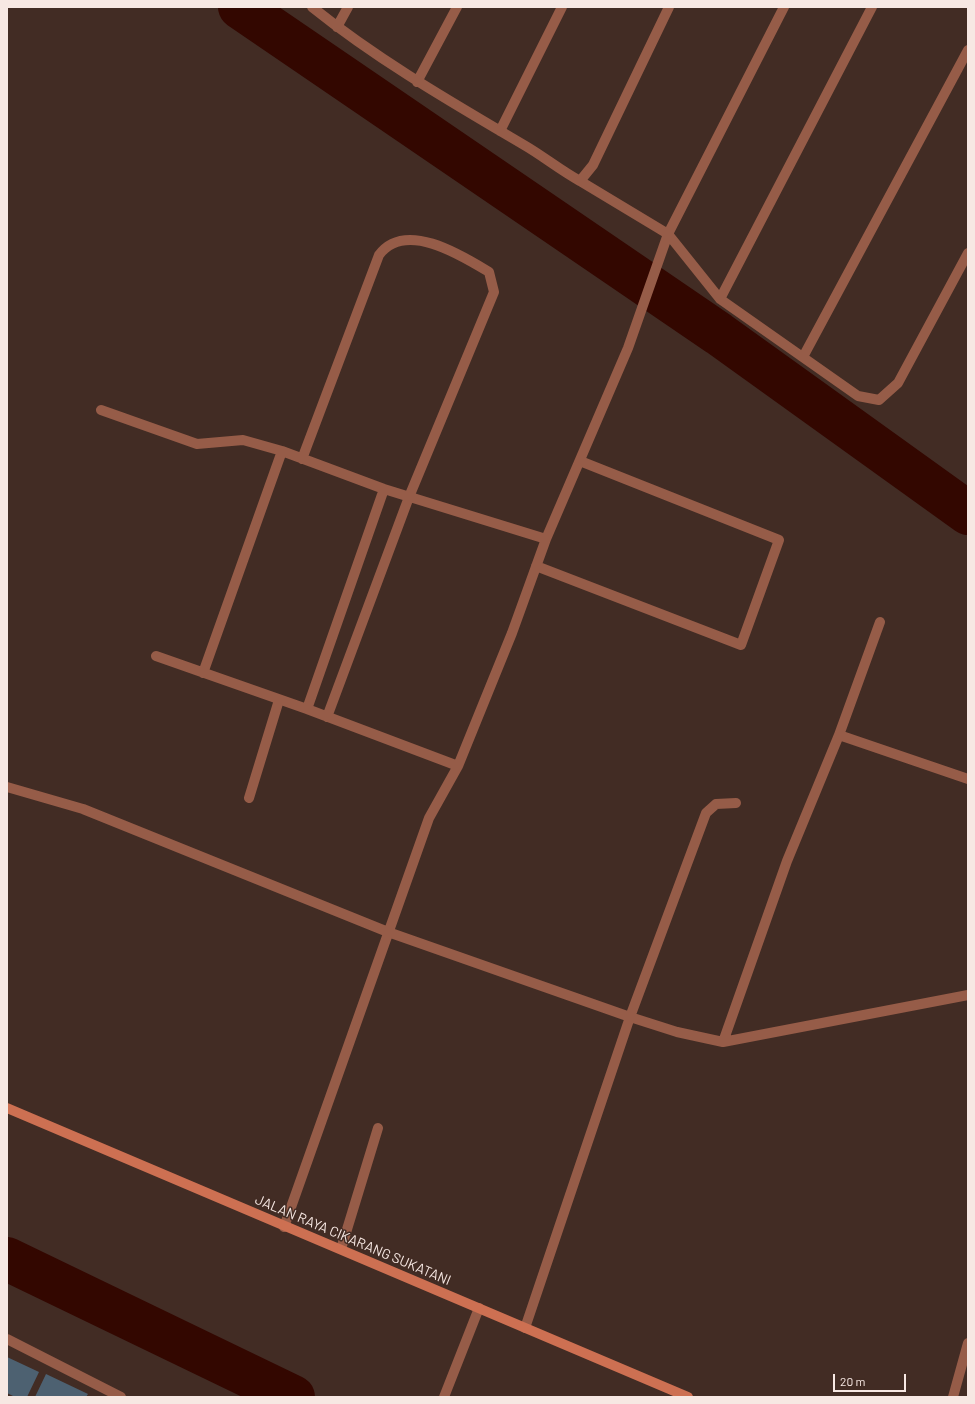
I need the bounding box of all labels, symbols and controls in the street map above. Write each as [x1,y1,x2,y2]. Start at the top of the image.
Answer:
street label: JALAN RAYA CIKARANG SUKATANI [253,1191,453,1289]
scale bar [835,1366,908,1392]
text: 20 m [840,1374,866,1388]

